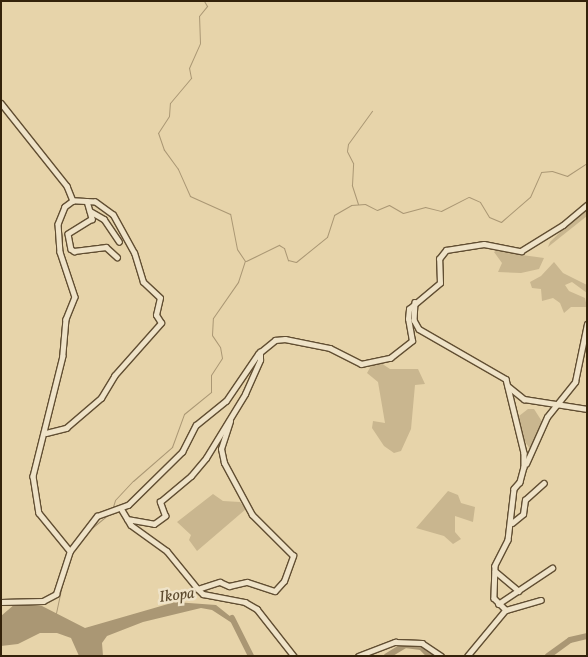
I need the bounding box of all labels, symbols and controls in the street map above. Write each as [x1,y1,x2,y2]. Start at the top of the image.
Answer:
water label: Ikopa [158,584,196,608]

